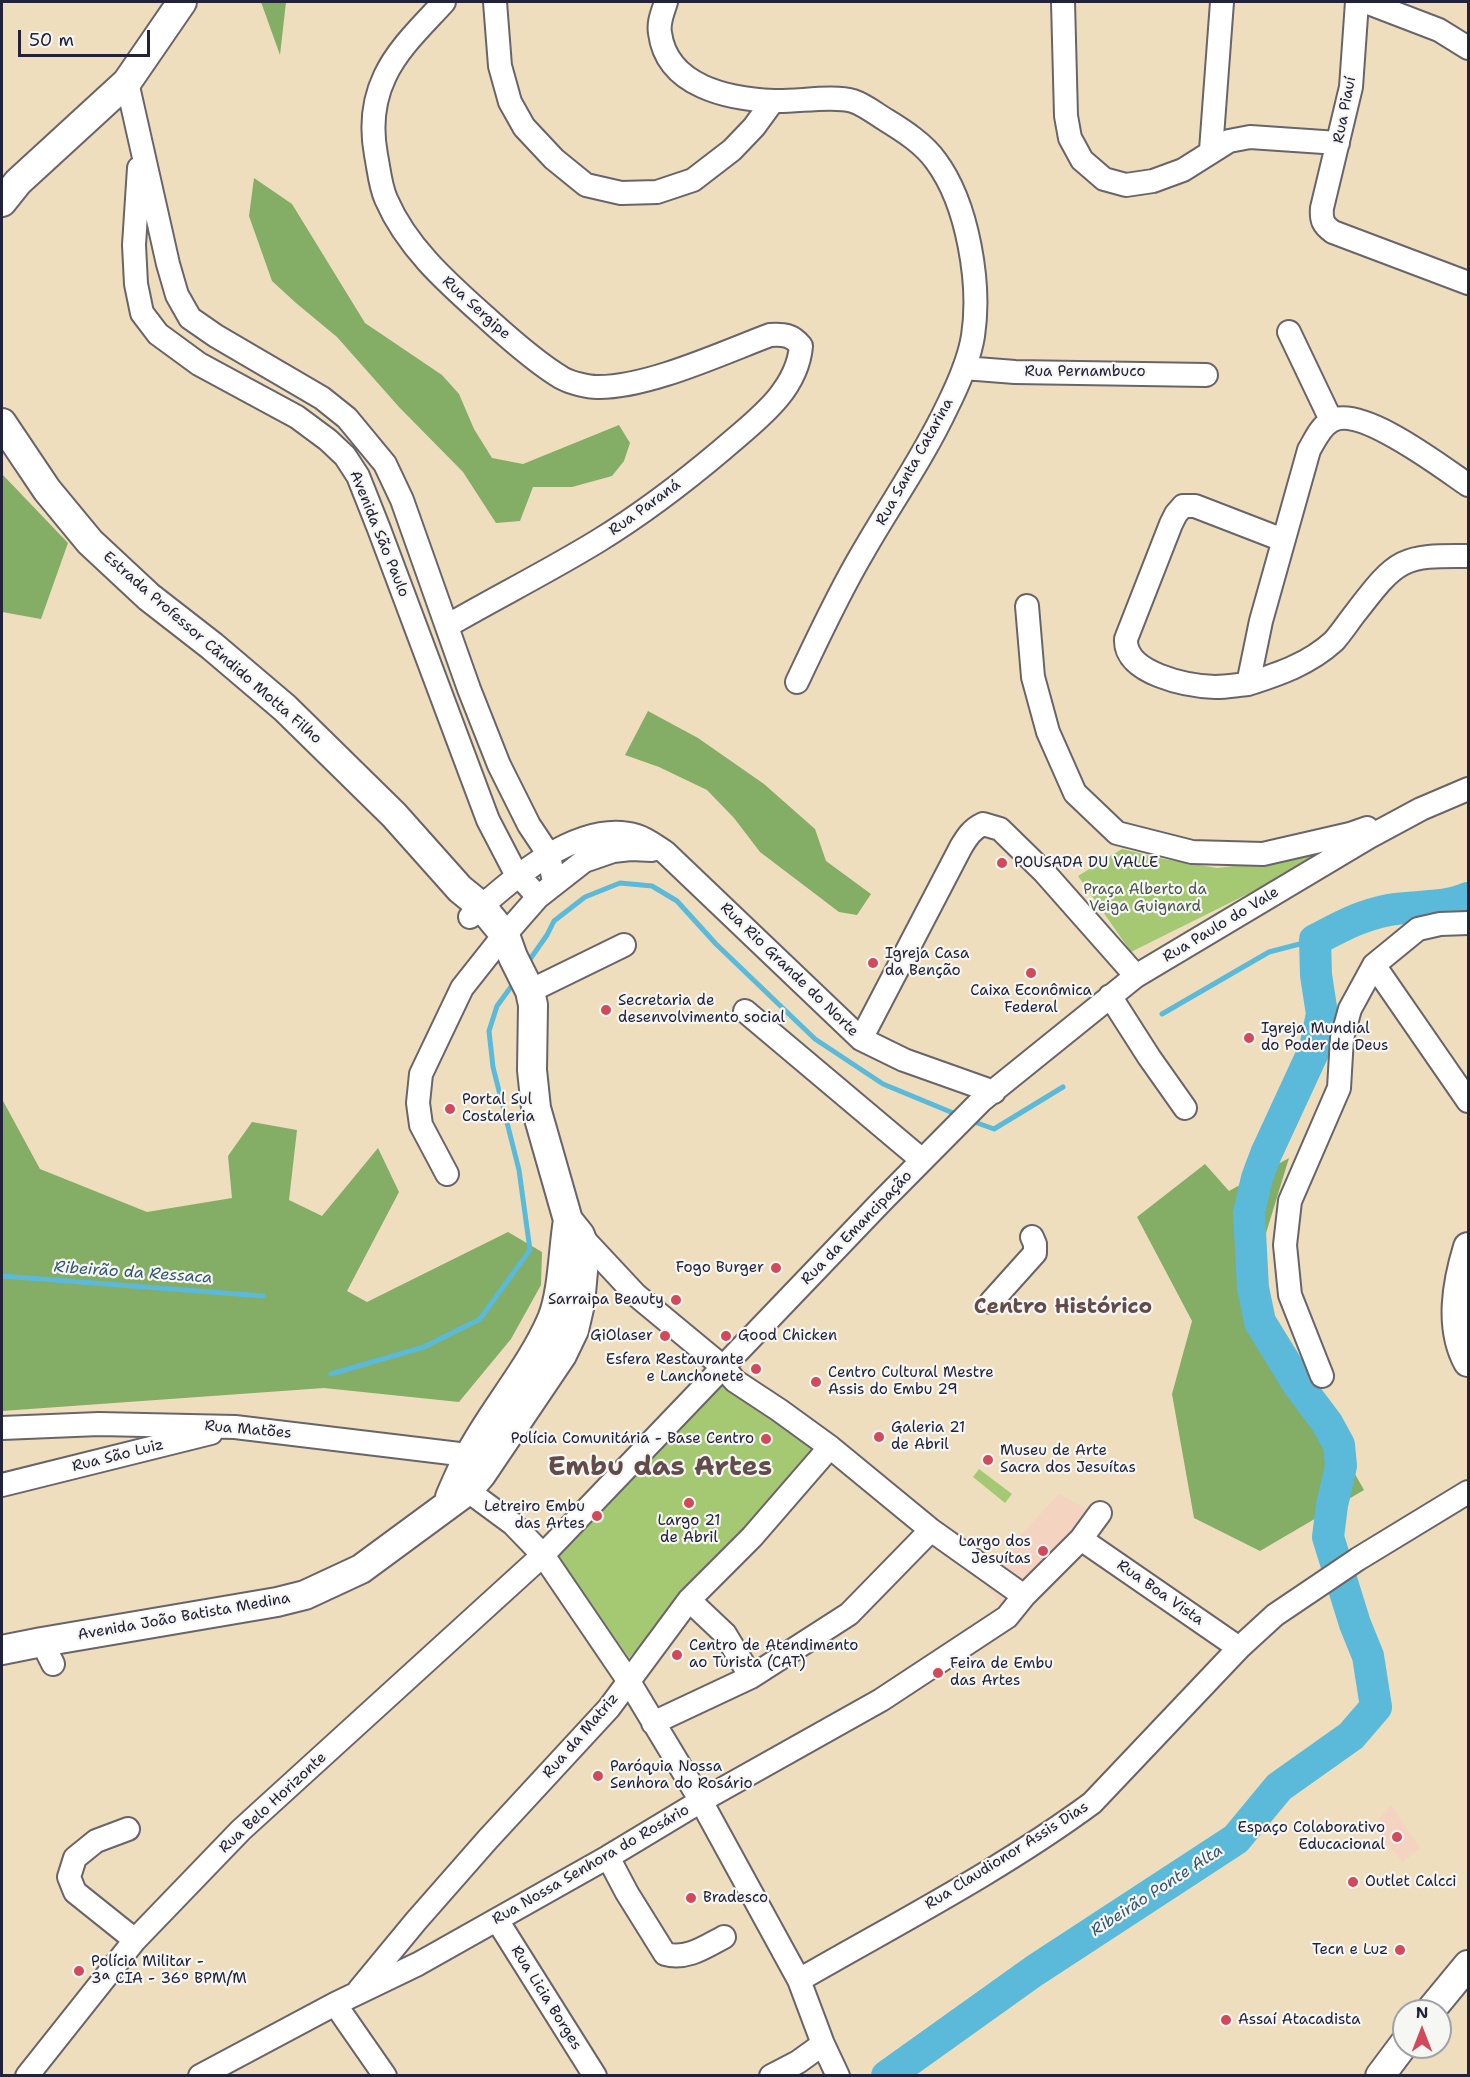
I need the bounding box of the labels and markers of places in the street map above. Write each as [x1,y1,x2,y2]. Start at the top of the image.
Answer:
place label: POUSADA DU VALLE [1014,854,1158,872]
marker: POUSADA DU VALLE [995,856,1009,870]
place label: Igreja Casa da Benção [885,945,969,980]
marker: Igreja Casa da Benção [866,956,880,970]
marker: Caixa Econômica Federal [1024,966,1038,980]
place label: Caixa Econômica Federal [970,982,1092,1017]
place label: Secretaria de desenvolvimento social [618,992,785,1027]
marker: Secretaria de desenvolvimento social [599,1003,613,1017]
place label: Igreja Mundial do Poder de Deus [1261,1020,1389,1055]
marker: Igreja Mundial do Poder de Deus [1242,1031,1256,1045]
place label: Portal Sul Costaleria [462,1091,535,1126]
marker: Portal Sul Costaleria [443,1102,457,1116]
place label: Fogo Burger [676,1259,764,1277]
marker: Fogo Burger [769,1261,783,1275]
place label: Sarraipa Beauty [548,1291,664,1309]
marker: Sarraipa Beauty [669,1293,683,1307]
place label: GiOlaser [590,1327,653,1345]
place label: Good Chicken [738,1327,837,1345]
marker: GiOlaser [658,1329,672,1343]
marker: Good Chicken [719,1329,733,1343]
place label: Esfera Restaurante e Lanchonete [606,1351,744,1386]
marker: Esfera Restaurante e Lanchonete [749,1362,763,1376]
place label: Centro Cultural Mestre Assis do Embu 29 [828,1364,994,1399]
marker: Centro Cultural Mestre Assis do Embu 29 [809,1375,823,1389]
place label: Galeria 21 de Abril [891,1419,965,1454]
place label: Polícia Comunitária - Base Centro [511,1430,754,1448]
marker: Galeria 21 de Abril [872,1430,886,1444]
marker: Polícia Comunitária - Base Centro [759,1432,773,1446]
place label: Museu de Arte Sacra dos Jesuítas [1000,1442,1136,1477]
marker: Museu de Arte Sacra dos Jesuítas [981,1453,995,1467]
marker: Largo 21 de Abril [682,1496,696,1510]
place label: Letreiro Embu das Artes [484,1498,585,1533]
marker: Letreiro Embu das Artes [590,1509,604,1523]
place label: Largo 21 de Abril [658,1512,720,1547]
place label: Largo dos Jesuítas [958,1533,1031,1568]
marker: Largo dos Jesuítas [1036,1544,1050,1558]
place label: Centro de Atendimento ao Turista (CAT) [689,1637,858,1672]
marker: Centro de Atendimento ao Turista (CAT) [670,1648,684,1662]
place label: Feira de Embu das Artes [950,1655,1053,1690]
marker: Feira de Embu das Artes [931,1666,945,1680]
place label: Paróquia Nossa Senhora do Rosário [610,1758,753,1793]
marker: Paróquia Nossa Senhora do Rosário [591,1769,605,1783]
place label: Espaço Colaborativo Educacional [1238,1819,1385,1854]
marker: Espaço Colaborativo Educacional [1390,1830,1404,1844]
place label: Outlet Calcci [1365,1873,1457,1891]
marker: Outlet Calcci [1346,1875,1360,1889]
place label: Bradesco [703,1889,768,1907]
marker: Bradesco [684,1891,698,1905]
place label: Tecn e Luz [1312,1941,1388,1959]
marker: Tecn e Luz [1393,1943,1407,1957]
place label: Polícia Militar - 3ª CIA - 36º BPM/M [91,1953,247,1988]
marker: Polícia Militar - 3ª CIA - 36º BPM/M [72,1964,86,1978]
place label: Assaí Atacadista [1238,2011,1361,2029]
marker: Assaí Atacadista [1219,2013,1233,2027]

